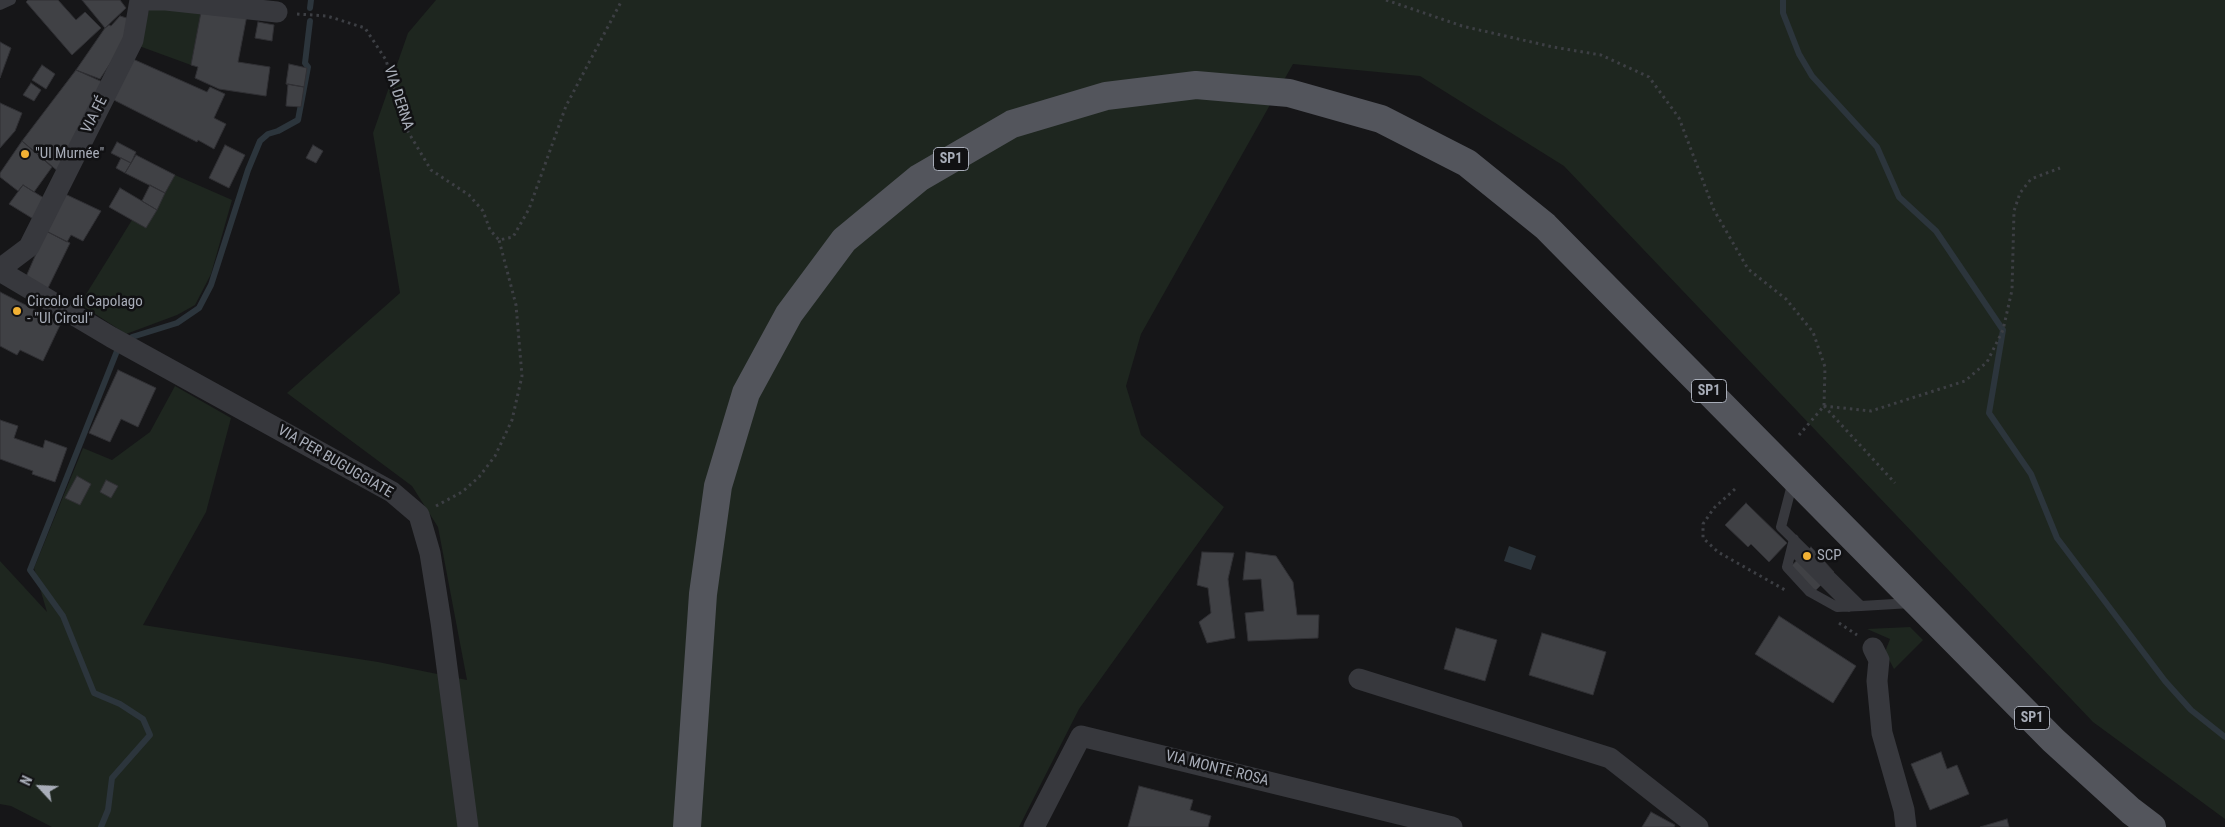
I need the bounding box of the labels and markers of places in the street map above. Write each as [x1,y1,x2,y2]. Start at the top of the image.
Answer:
place label: "Ul Murnée" [35,145,104,163]
marker: "Ul Murnée" [19,148,31,160]
place label: Circolo di Capolago - "Ul Circul" [27,293,143,328]
marker: Circolo di Capolago - "Ul Circul" [11,305,23,317]
place label: SCP [1817,547,1842,565]
marker: SCP [1801,550,1813,562]

